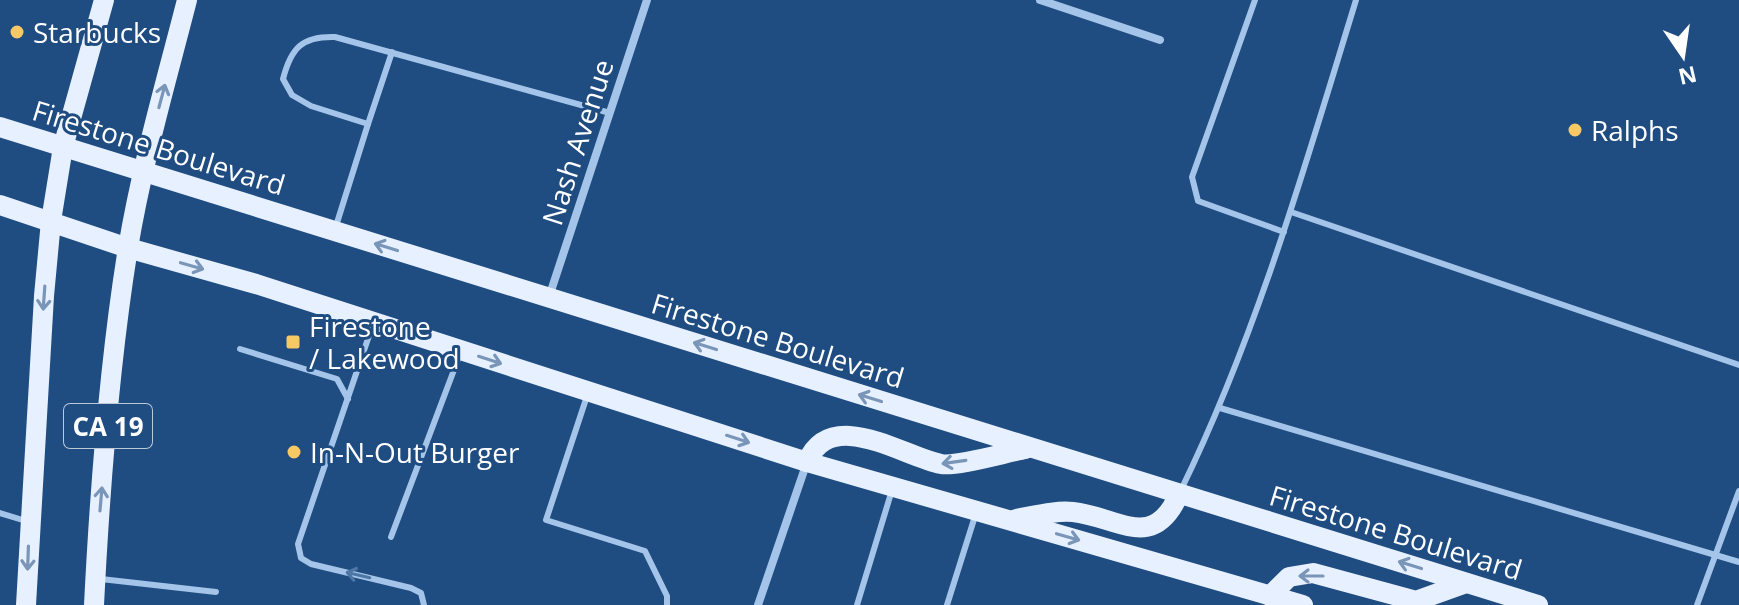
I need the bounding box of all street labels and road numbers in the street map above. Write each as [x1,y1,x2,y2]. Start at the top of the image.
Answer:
street label: Nash Avenue [532,54,622,230]
street label: Firestone Boulevard [28,91,290,203]
street label: Firestone Boulevard [647,284,909,396]
road number: CA 19 [64,404,152,448]
street label: Firestone Boulevard [1265,476,1527,588]

